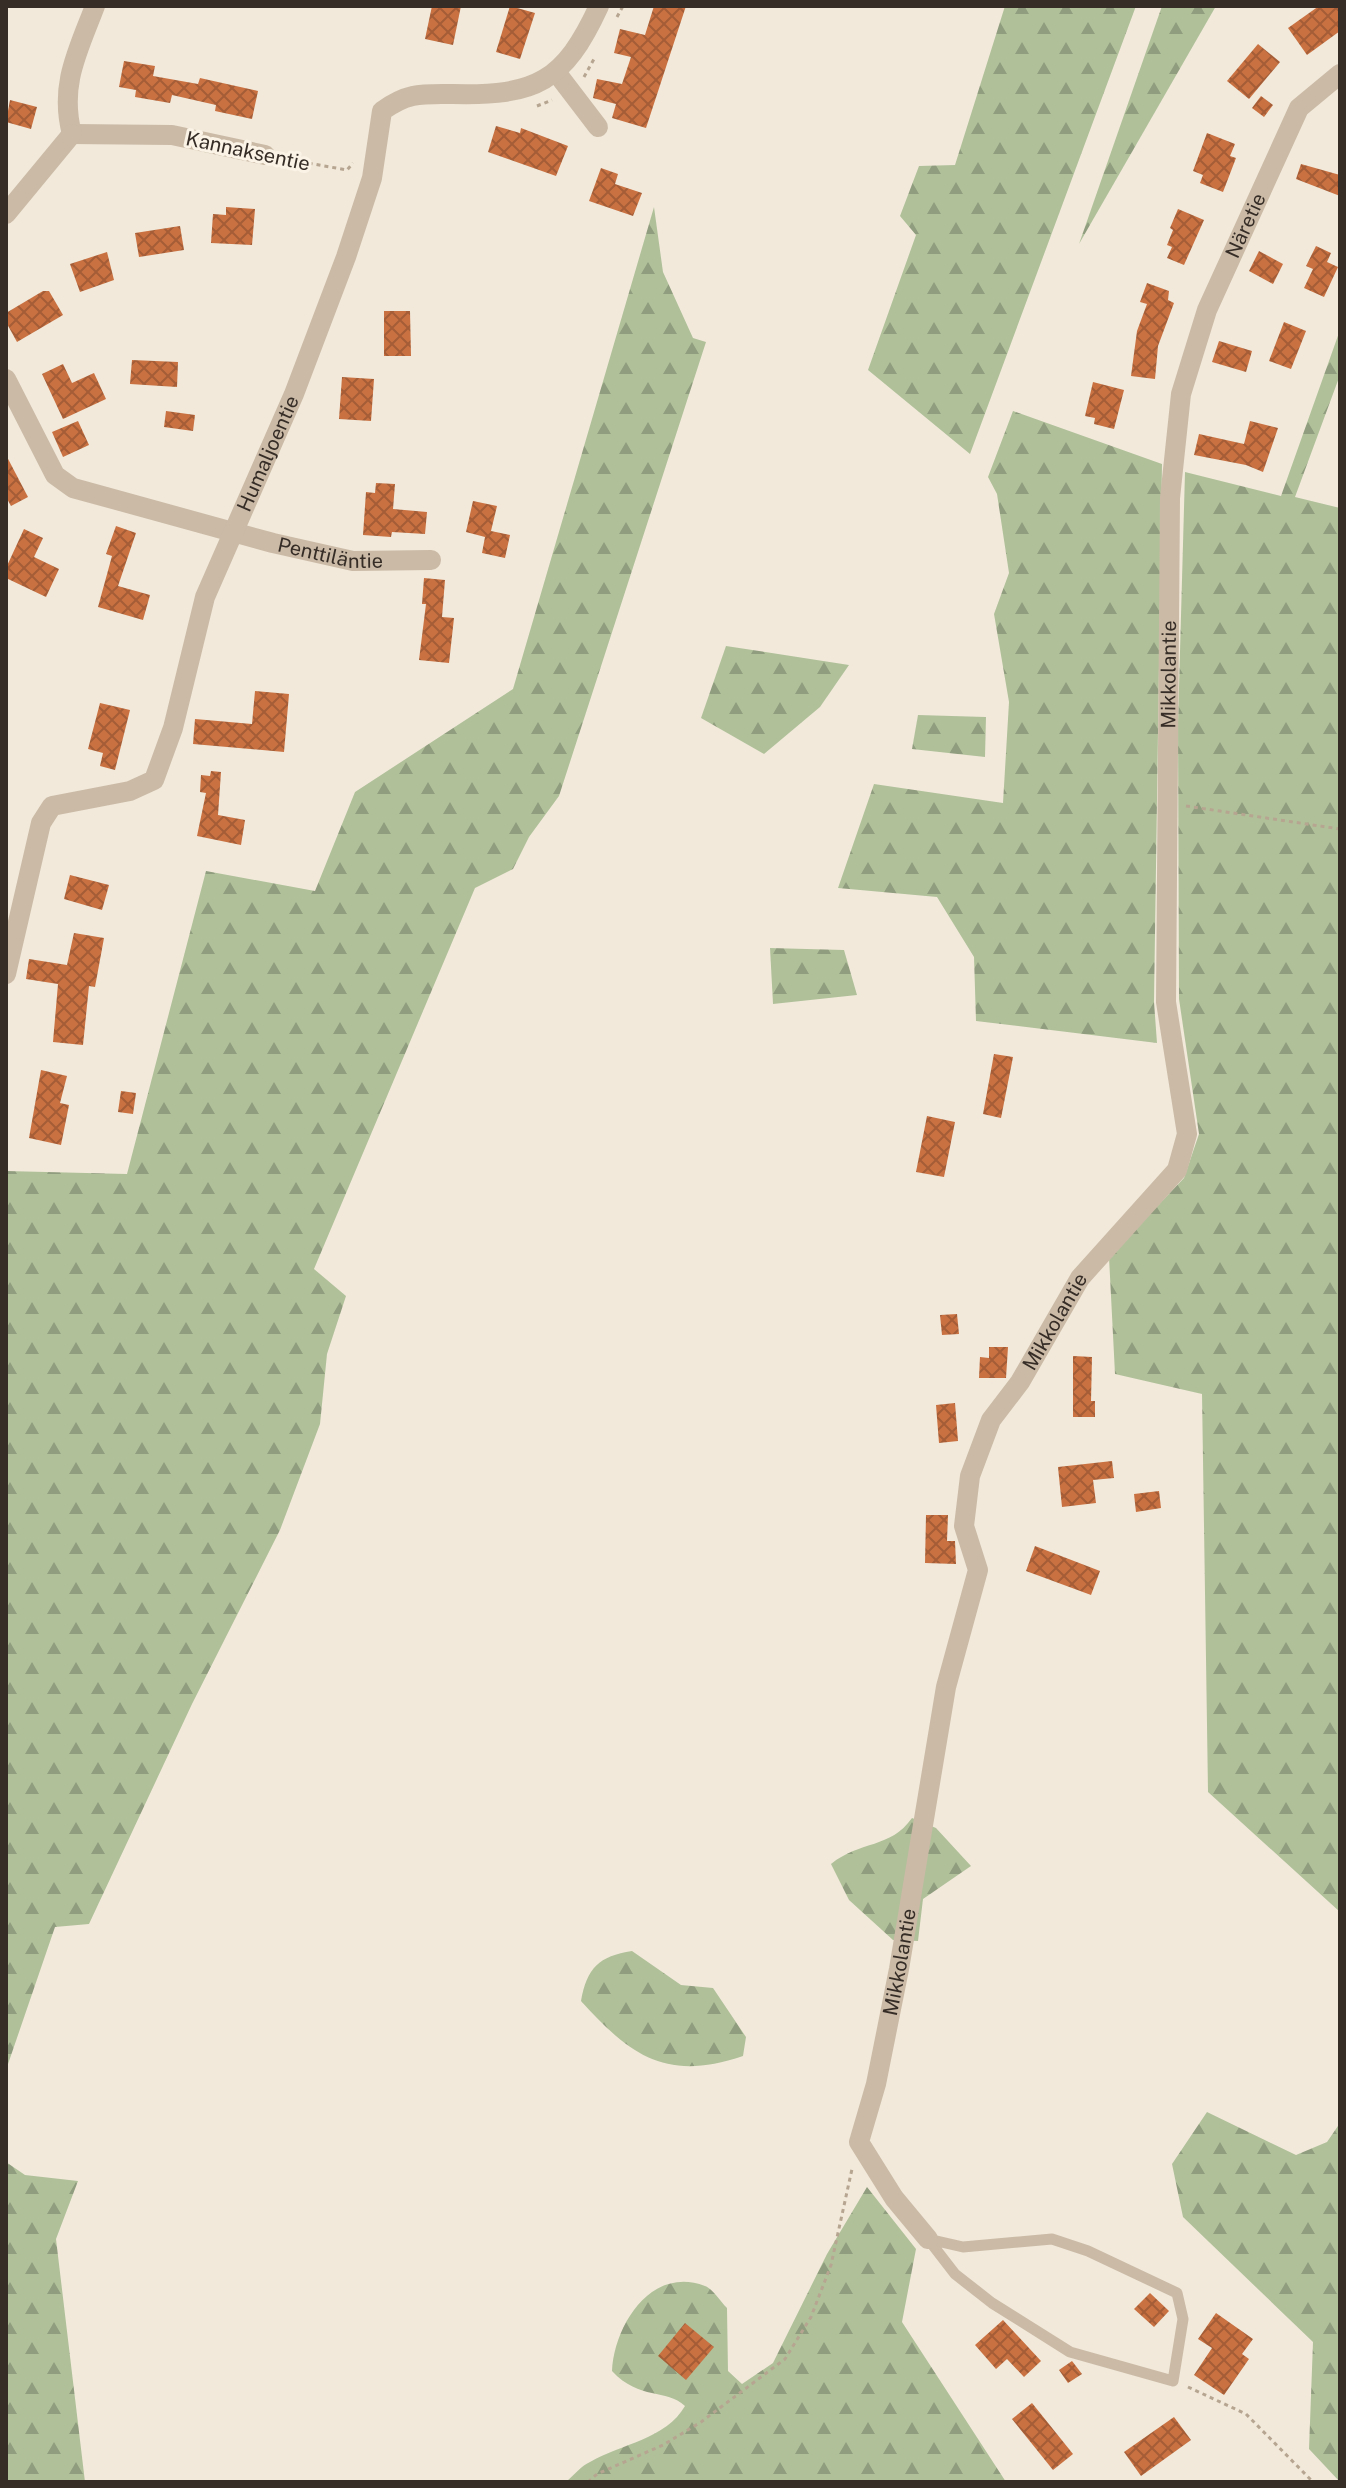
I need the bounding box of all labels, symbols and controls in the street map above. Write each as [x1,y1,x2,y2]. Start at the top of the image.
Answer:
street label: Kannaksentie [184,126,312,176]
street label: Näretie [1220,189,1271,262]
street label: Humaljoentie [232,392,304,515]
street label: Penttiläntie [275,532,383,573]
street label: Mikkolantie [1156,620,1181,729]
street label: Mikkolantie [1017,1269,1092,1375]
street label: Mikkolantie [878,1907,921,2018]

